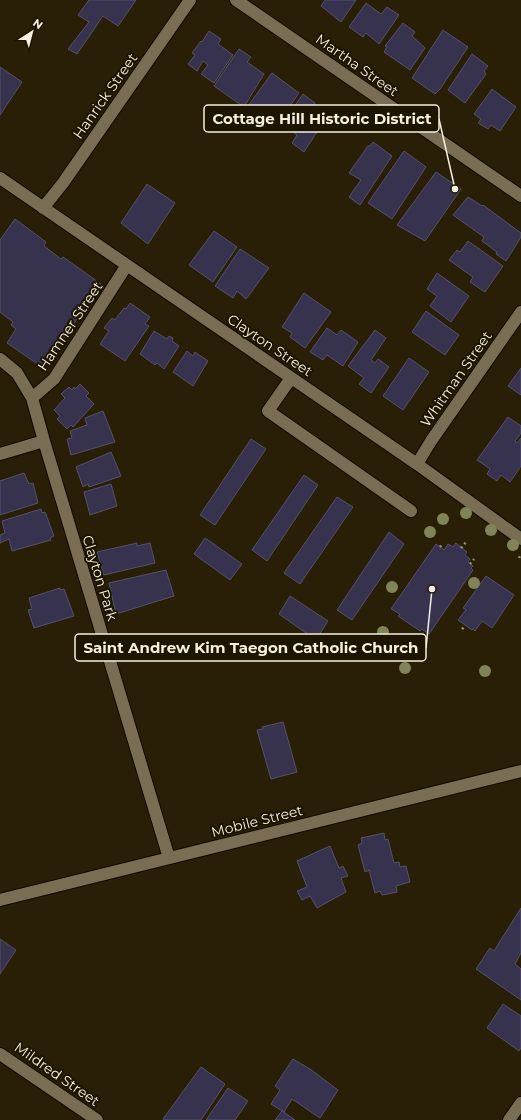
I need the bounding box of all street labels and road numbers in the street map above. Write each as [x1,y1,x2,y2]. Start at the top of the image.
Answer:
street label: Martha Street [312,30,402,100]
street label: Hanrick Street [69,49,141,142]
street label: Hamner Street [33,278,107,374]
street label: Clayton Street [224,310,316,380]
street label: Whitman Street [416,327,496,430]
street label: Clayton Park [78,533,122,624]
street label: Mobile Street [209,801,305,841]
street label: Mildred Street [11,1038,103,1110]

